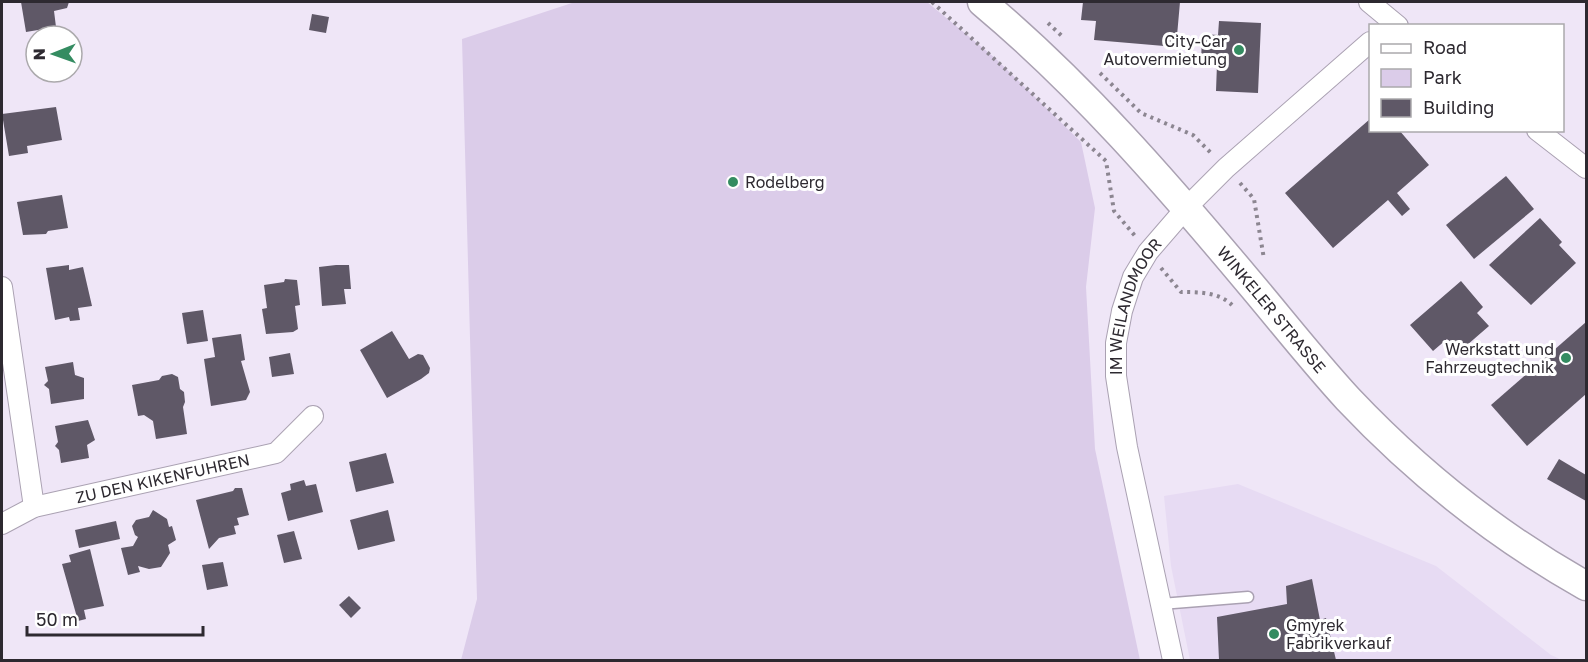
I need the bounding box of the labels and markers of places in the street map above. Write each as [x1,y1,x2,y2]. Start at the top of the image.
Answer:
place label: City-Car Autovermietung [1104,31,1227,69]
marker: City-Car Autovermietung [1232,43,1246,57]
place label: Rodelberg [745,172,825,192]
marker: Rodelberg [726,175,740,189]
place label: Werkstatt und Fahrzeugtechnik [1425,339,1554,377]
marker: Werkstatt und Fahrzeugtechnik [1559,351,1573,365]
place label: Gmyrek Fabrikverkauf [1286,615,1392,653]
marker: Gmyrek Fabrikverkauf [1267,627,1281,641]

